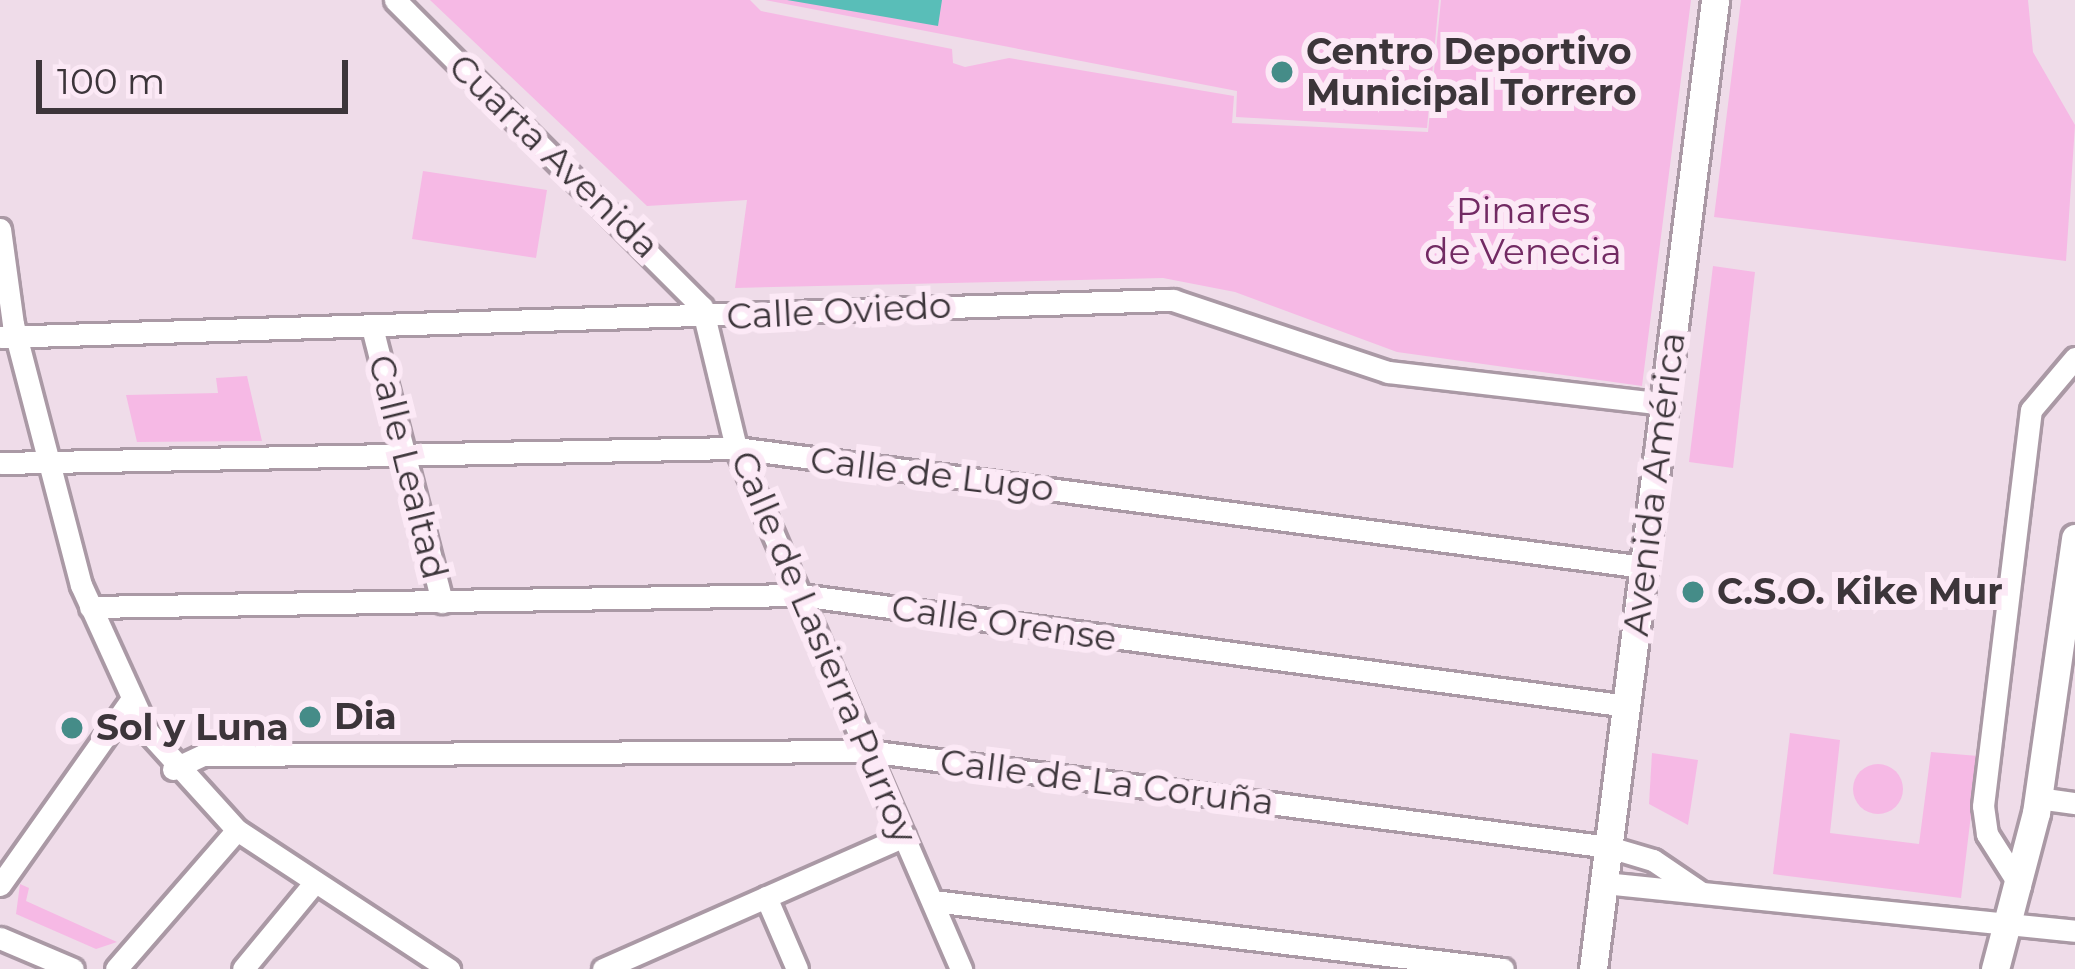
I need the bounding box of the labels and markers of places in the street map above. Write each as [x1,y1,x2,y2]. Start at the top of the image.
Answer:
place label: Centro Deportivo Municipal Torrero [1306,29,1636,114]
marker: Centro Deportivo Municipal Torrero [1269,59,1295,85]
place label: C.S.O. Kike Mur [1717,570,2003,614]
marker: C.S.O. Kike Mur [1680,579,1706,605]
place label: Dia [334,695,397,739]
marker: Dia [297,704,323,730]
place label: Sol y Luna [96,706,289,750]
marker: Sol y Luna [59,715,85,741]

